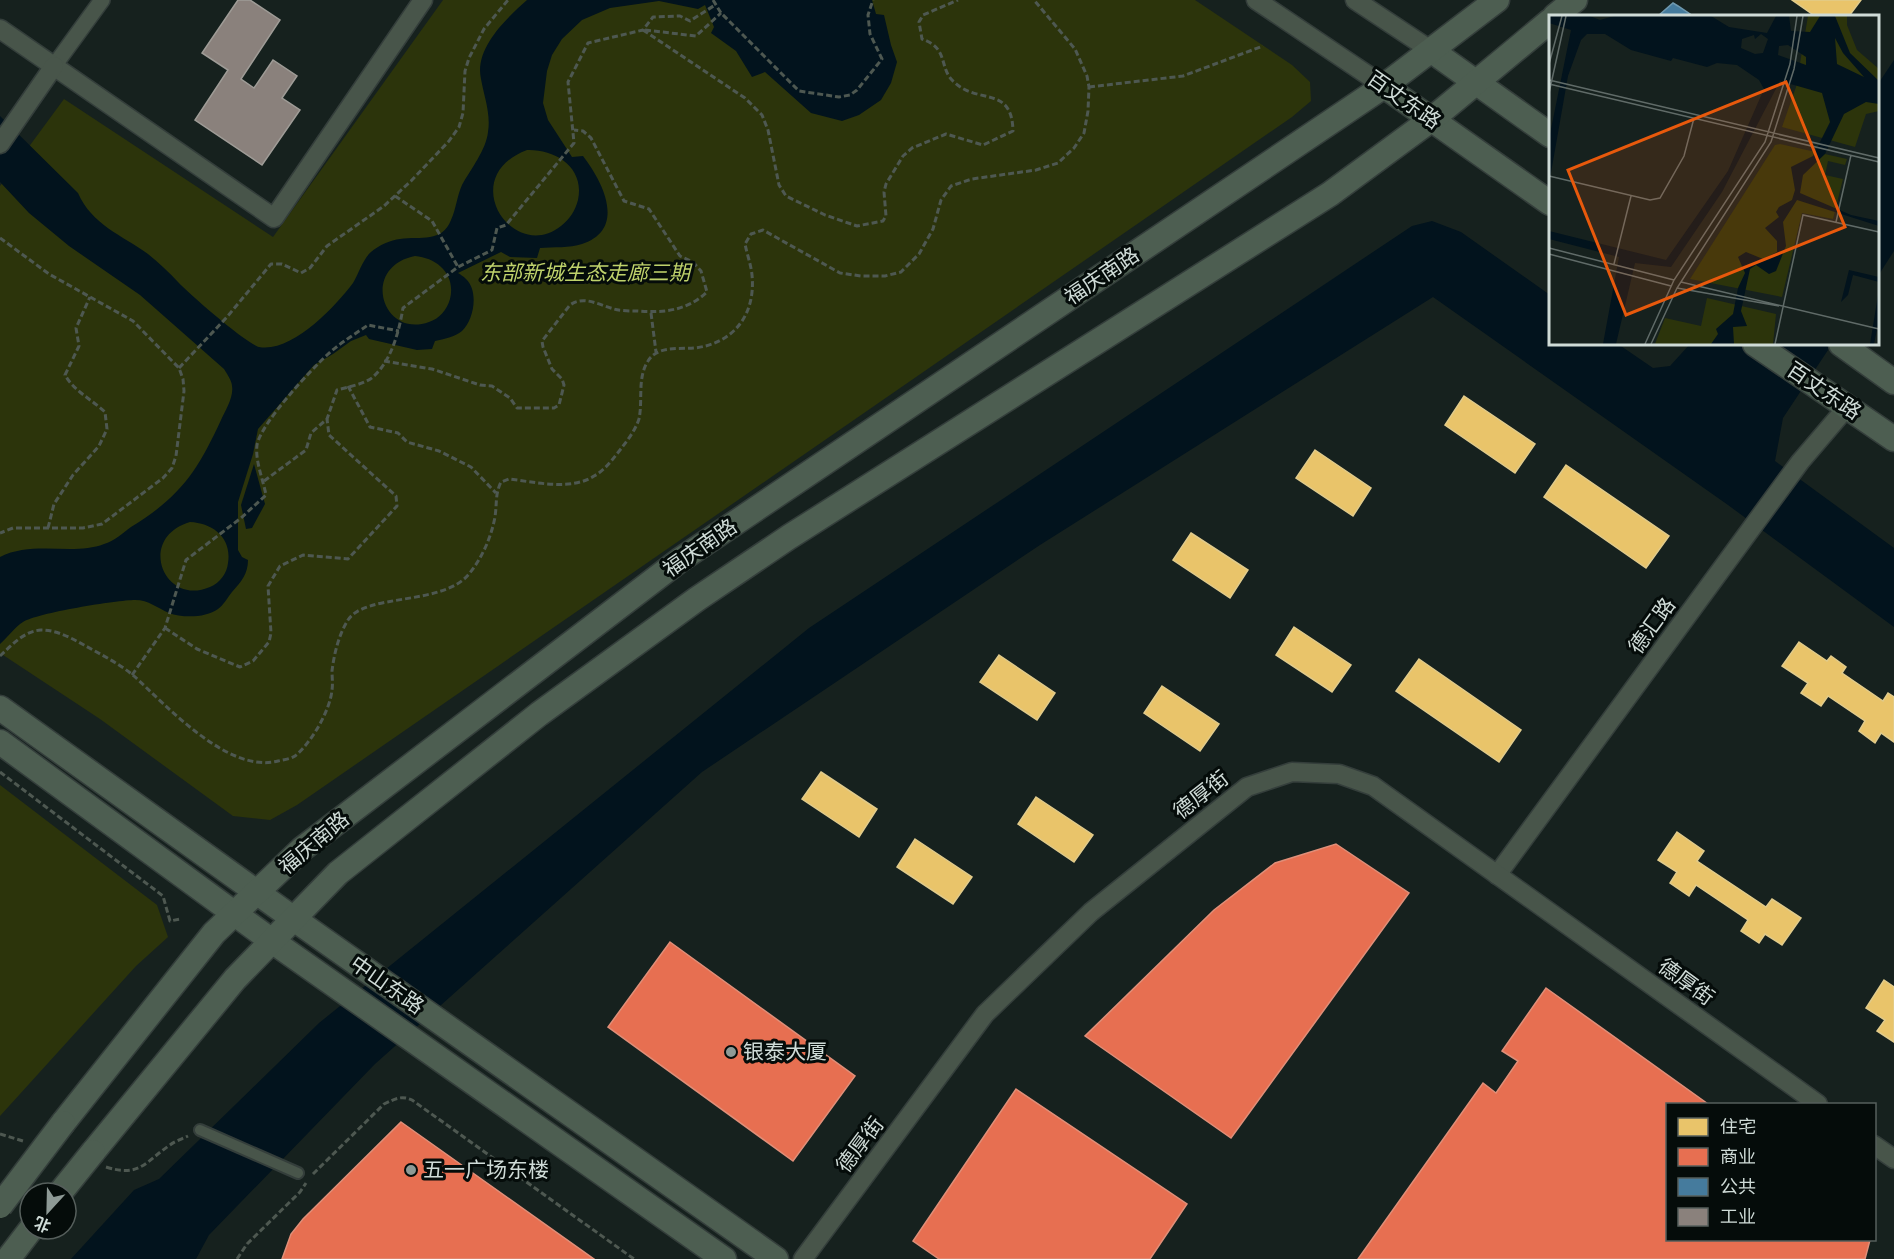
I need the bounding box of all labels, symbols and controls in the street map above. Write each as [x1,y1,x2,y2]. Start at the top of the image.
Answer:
inset map [1549,15,1879,345]
street label: 百丈东路 [1362,65,1446,135]
street label: 福庆南路 [1060,242,1144,310]
park label: 东部新城生态走廊三期 [480,260,693,286]
street label: 百丈东路 [1782,357,1866,425]
street label: 福庆南路 [658,513,742,583]
street label: 德汇路 [1623,593,1681,659]
street label: 德厚街 [1168,765,1234,825]
street label: 福庆南路 [273,806,355,880]
street label: 中山东路 [345,950,429,1020]
street label: 德厚街 [1653,953,1719,1011]
place label: 银泰大厦 [743,1039,827,1065]
marker: 银泰大厦 [724,1045,738,1059]
legend [1666,1103,1876,1241]
street label: 德厚街 [831,1112,889,1178]
text: 住宅 [1720,1116,1756,1138]
text: 商业 [1720,1146,1756,1168]
place label: 五一广场东楼 [423,1157,549,1183]
marker: 五一广场东楼 [404,1163,418,1177]
text: 公共 [1720,1176,1756,1198]
north arrow [18,1181,78,1241]
text: 工业 [1720,1206,1756,1228]
text: 北 [32,1213,54,1236]

